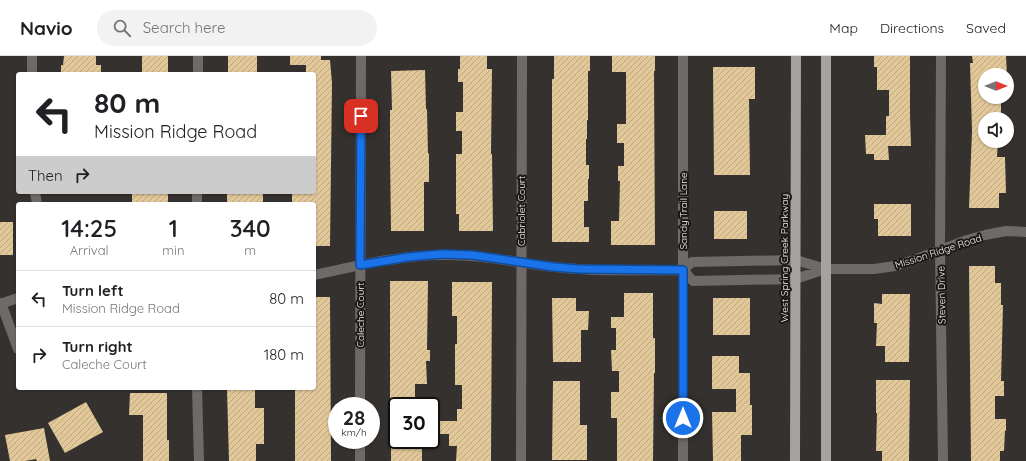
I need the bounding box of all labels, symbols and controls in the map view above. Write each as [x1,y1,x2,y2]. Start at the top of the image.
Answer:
search box [97,10,377,46]
text: Navio [20,16,73,40]
icon: search [111,17,133,39]
text: Search here [143,18,226,37]
text: Map [829,19,858,37]
text: Directions [880,19,944,37]
text: Saved [966,19,1006,37]
north arrow [978,68,1014,104]
map controls [978,68,1014,148]
text: 80 m [94,85,160,120]
icon: left [28,88,80,140]
pin [344,99,378,133]
icon: arrive [350,105,372,127]
button: sound [978,112,1014,148]
text: Mission Ridge Road [94,120,257,143]
icon: right [71,164,93,186]
text: Then [28,166,63,185]
street label: Sandy Trail Lane [677,172,690,250]
street label: Cabriolet Court [515,175,528,246]
street label: West Spring Creek Parkway [778,194,791,322]
text: 14:25 [61,213,117,243]
text: 1 [169,213,178,243]
text: 340 [230,213,271,243]
street label: Mission Ridge Road [893,231,983,272]
text: Arrival [70,242,109,258]
text: min [162,242,184,258]
text: m [244,242,256,258]
street label: Steven Drive [934,266,949,324]
text: Turn left [62,281,124,300]
street label: Caleche Court [354,282,367,348]
icon: left [28,288,50,310]
text: 80 m [269,289,304,308]
text: Mission Ridge Road [62,300,180,316]
text: Turn right [62,337,133,356]
icon: right [28,344,50,366]
text: 180 m [264,345,304,364]
text: Caleche Court [62,356,147,372]
speed limit sign: 30 [388,397,440,449]
position arrow [662,397,704,439]
text: 28 [343,405,365,430]
text: km/h [341,426,367,439]

